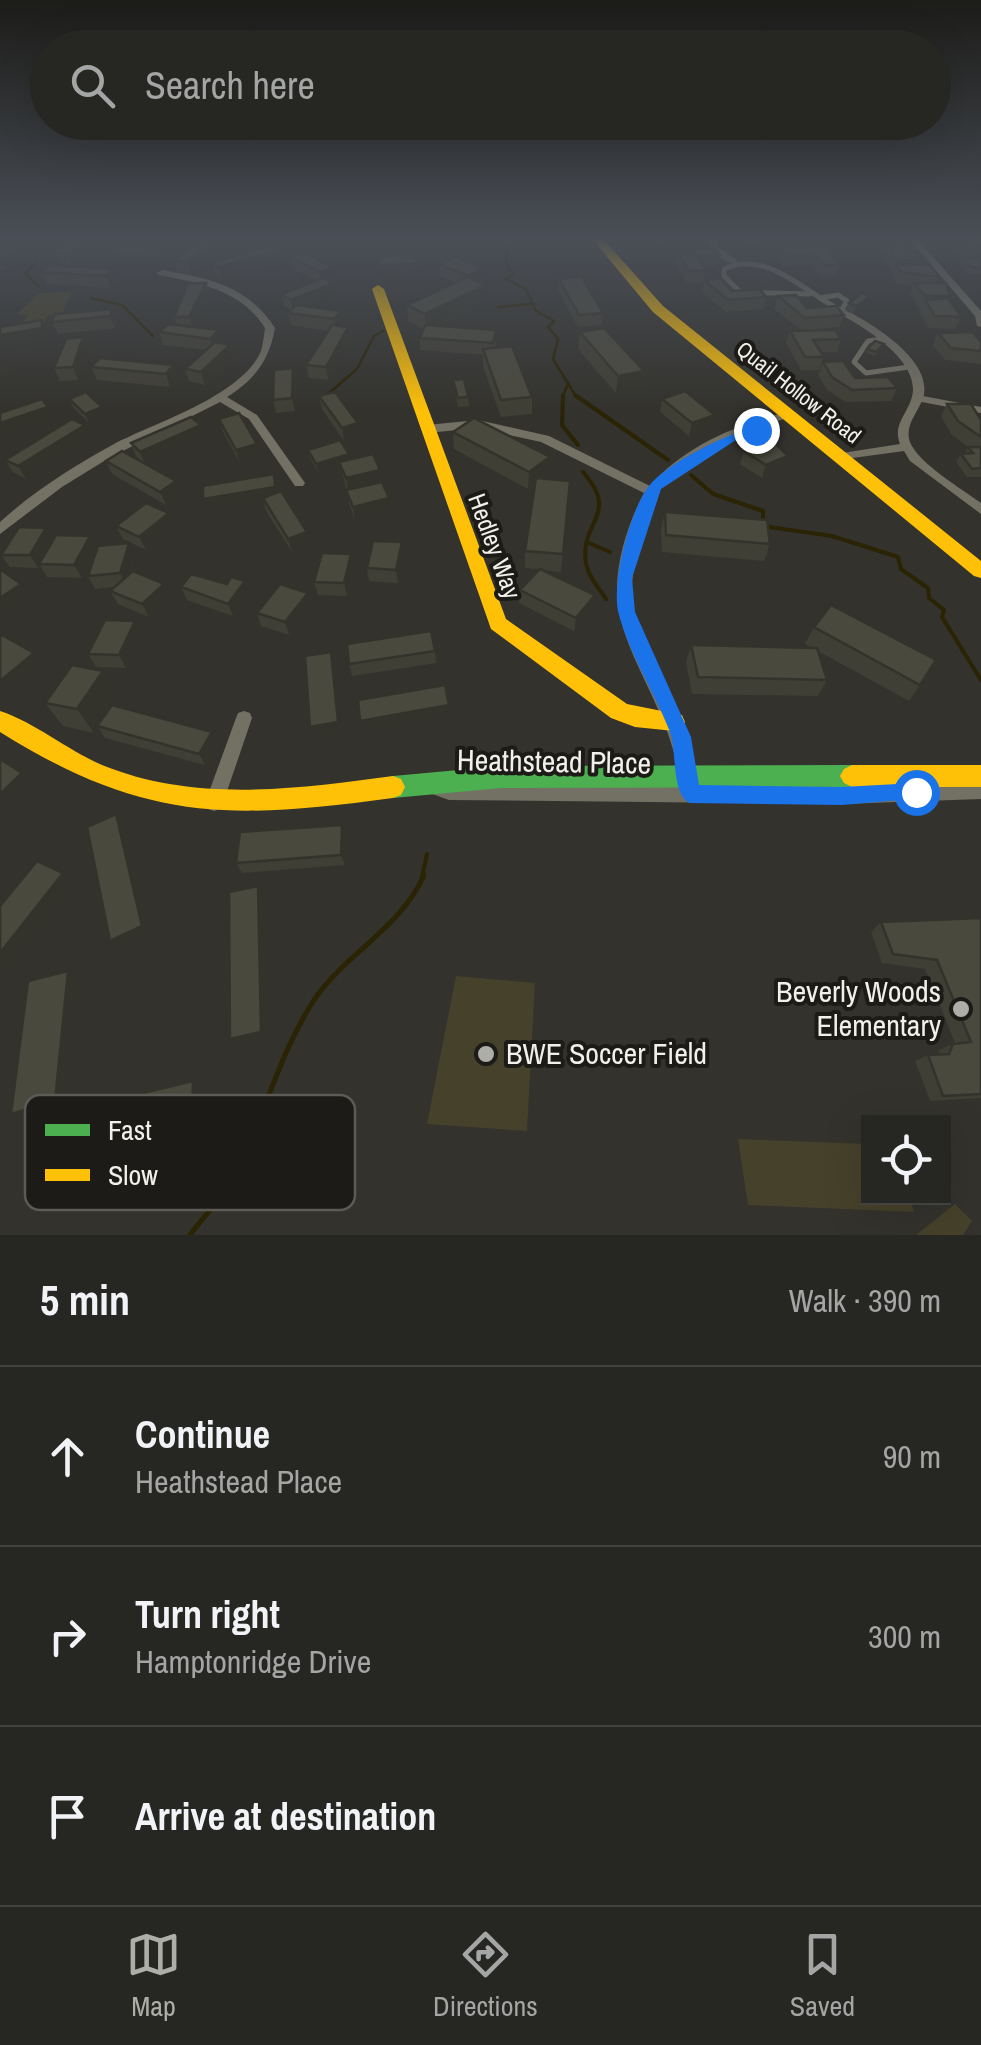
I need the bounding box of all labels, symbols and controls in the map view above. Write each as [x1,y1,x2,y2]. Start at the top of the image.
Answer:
search box [30,30,951,140]
icon: search [65,58,120,113]
text: Search here [145,60,315,111]
street label: Quail Hollow Road [731,334,867,450]
route end [734,408,780,454]
street label: Hedley Way [460,489,530,604]
street label: Heathstead Place [457,739,651,783]
route start [894,770,940,816]
place label: Beverly Woods Elementary [776,971,942,1045]
marker: Beverly Woods Elementary [950,998,972,1020]
place label: BWE Soccer Field [506,1033,707,1073]
marker: BWE Soccer Field [475,1043,497,1065]
legend [25,1095,355,1210]
text: Fast [108,1111,152,1149]
map controls [861,1115,951,1205]
button: locate [861,1115,951,1205]
text: Slow [108,1156,158,1194]
text: 5 min [40,1272,130,1328]
text: Walk · 390 m [789,1279,941,1322]
text: Continue [135,1409,270,1460]
icon: ahead [40,1429,95,1484]
text: 90 m [883,1435,941,1478]
text: Heathstead Place [135,1460,342,1503]
text: Turn right [135,1589,280,1640]
icon: right [40,1609,95,1664]
text: 300 m [868,1615,941,1658]
text: Hamptonridge Drive [135,1640,371,1683]
icon: arrive [40,1789,95,1844]
text: Arrive at destination [135,1791,436,1842]
tab: Map [126,1927,181,2025]
tab: Directions [433,1927,538,2025]
tab: Saved [790,1927,855,2025]

